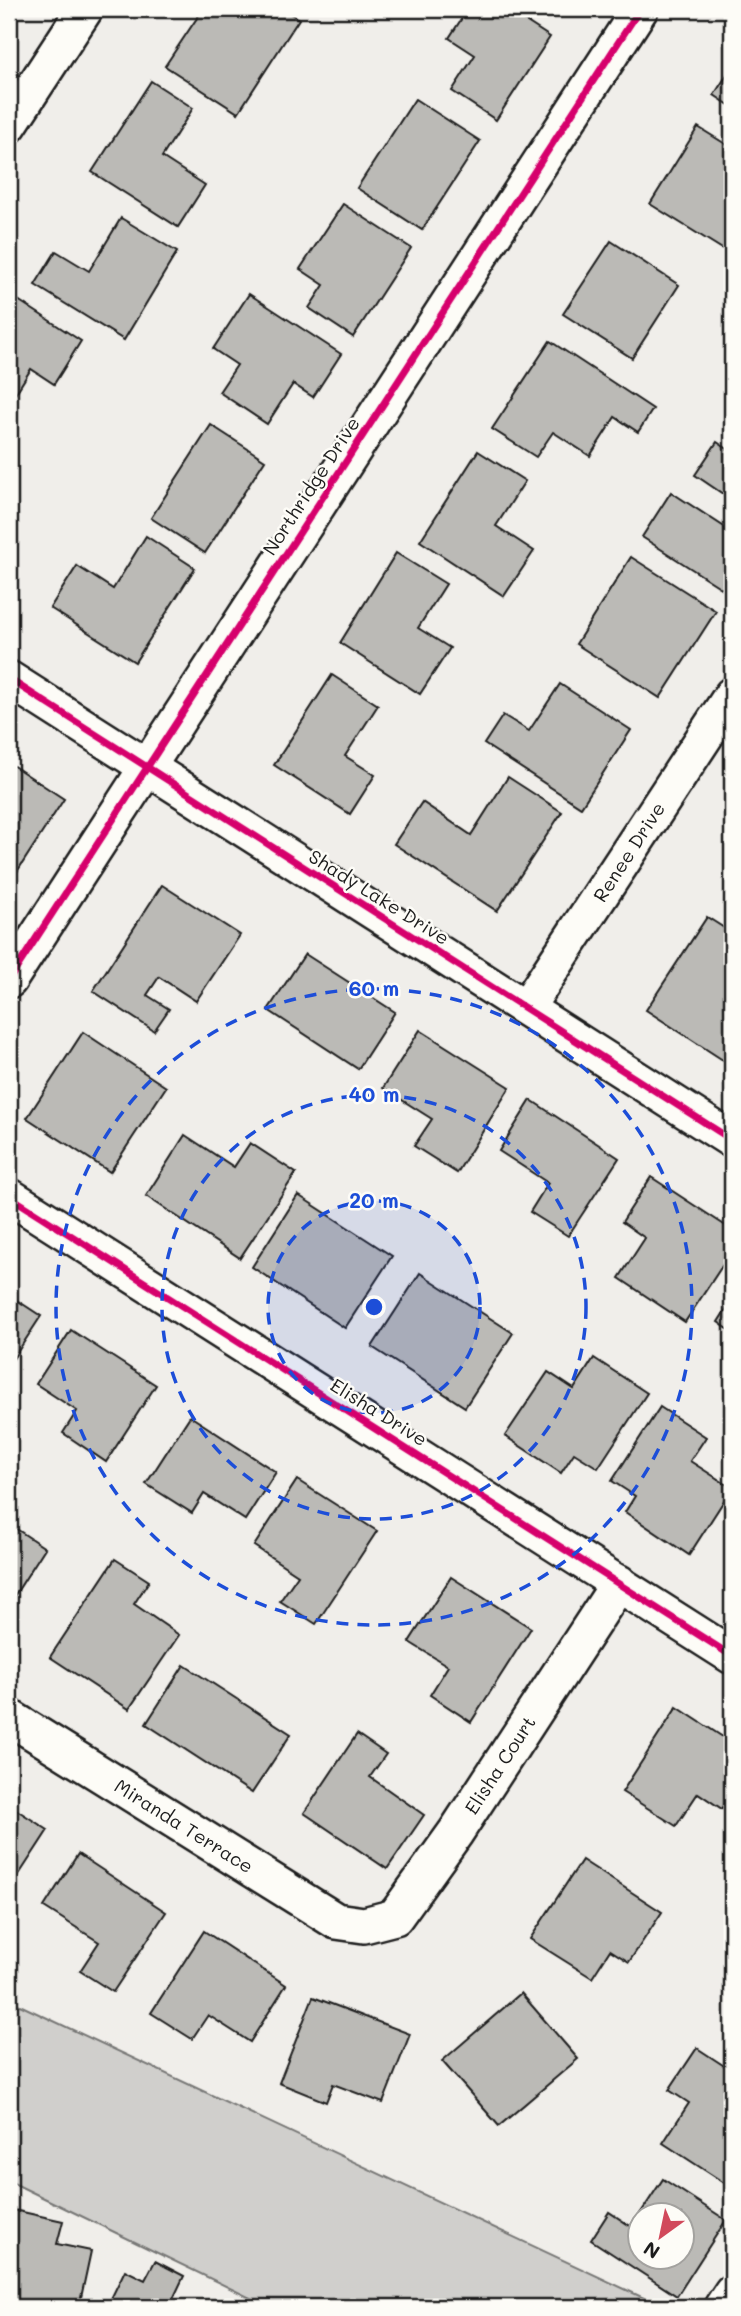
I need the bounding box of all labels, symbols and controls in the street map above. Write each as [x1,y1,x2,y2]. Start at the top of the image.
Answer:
street label: Northridge Drive [256,412,365,560]
street label: Renee Drive [587,797,670,906]
street label: Shady Lake Drive [304,843,454,950]
text: 60 m [349,974,399,1001]
text: 40 m [348,1080,400,1107]
text: 20 m [349,1186,399,1213]
centre of rings [362,1295,386,1319]
street label: Elisha Drive [326,1372,432,1451]
street label: Elisha Court [458,1711,541,1819]
street label: Miranda Terrace [110,1773,258,1878]
north arrow [626,2200,696,2270]
text: N [639,2236,664,2265]

